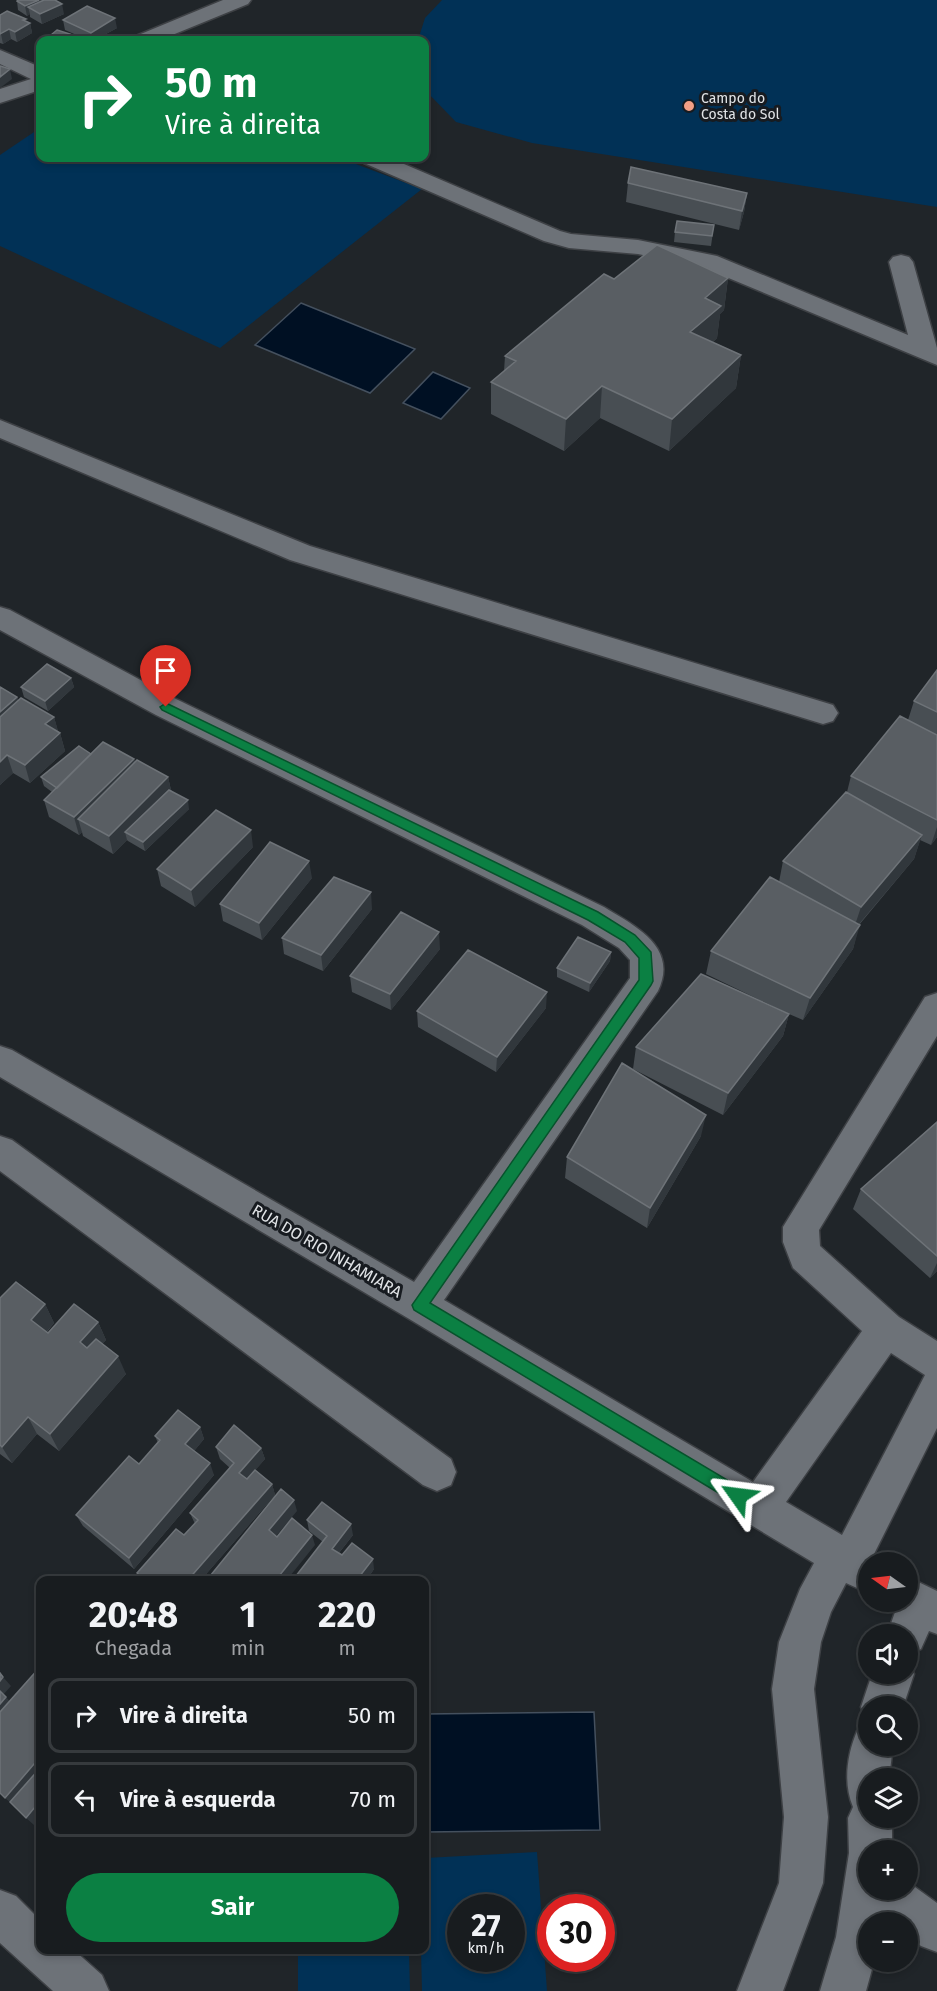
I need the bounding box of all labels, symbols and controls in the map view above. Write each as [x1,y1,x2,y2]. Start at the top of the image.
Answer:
text: 50 m [165,58,258,108]
icon: right [66,60,144,138]
place label: Campo do Costa do Sol [701,90,780,123]
marker: Campo do Costa do Sol [682,99,696,113]
text: Vire à direita [165,109,321,141]
pin [140,645,191,707]
icon: arrive [149,654,182,687]
street label: RUA DO RIO INHAMIARA [249,1200,406,1302]
position arrow [706,1464,770,1528]
north arrow [858,1552,918,1612]
map controls [858,1552,918,1972]
text: 20:48 [89,1593,178,1637]
text: 1 [240,1593,256,1637]
text: 220 [318,1593,376,1637]
button: sound [858,1624,918,1684]
text: Chegada [95,1636,172,1660]
text: min [231,1636,265,1660]
text: m [339,1636,356,1660]
button: search [858,1696,918,1756]
icon: right [69,1699,102,1732]
text: Vire à direita [120,1702,248,1729]
text: 50 m [348,1702,396,1729]
button: layers [858,1768,918,1828]
icon: left [69,1783,102,1816]
text: Vire à esquerda [120,1786,276,1813]
text: 70 m [350,1786,396,1813]
button: + [858,1840,918,1900]
button: Sair [66,1873,399,1942]
speed limit sign: 30 [537,1894,615,1972]
text: 27 [471,1908,501,1944]
button: − [858,1912,918,1972]
text: km/h [467,1939,505,1957]

